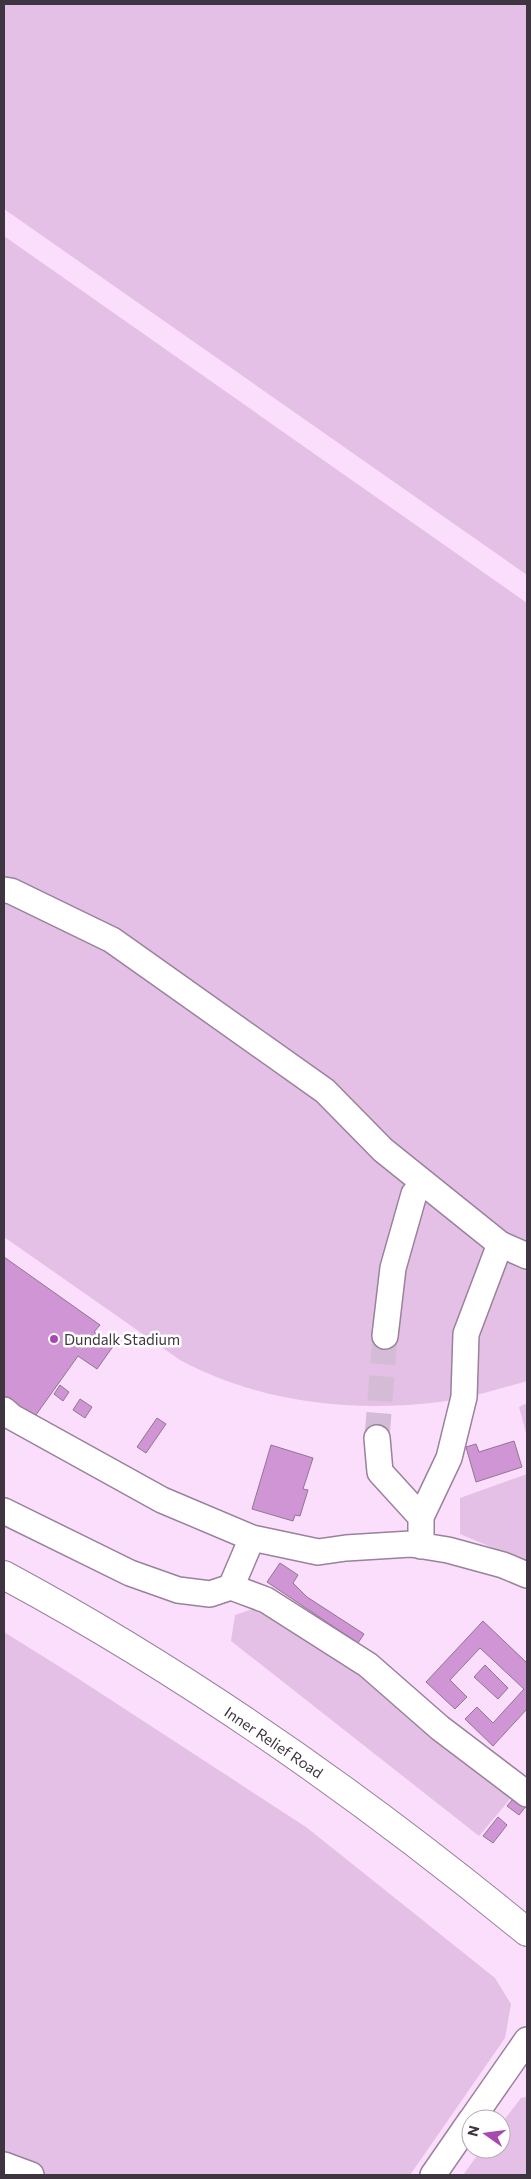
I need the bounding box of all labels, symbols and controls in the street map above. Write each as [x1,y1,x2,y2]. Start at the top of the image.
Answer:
place label: Dundalk Stadium [64,1330,180,1348]
marker: Dundalk Stadium [48,1333,60,1345]
street label: Inner Relief Road [221,1702,327,1782]
north arrow [461,2109,511,2159]
text: N [463,2124,482,2138]

